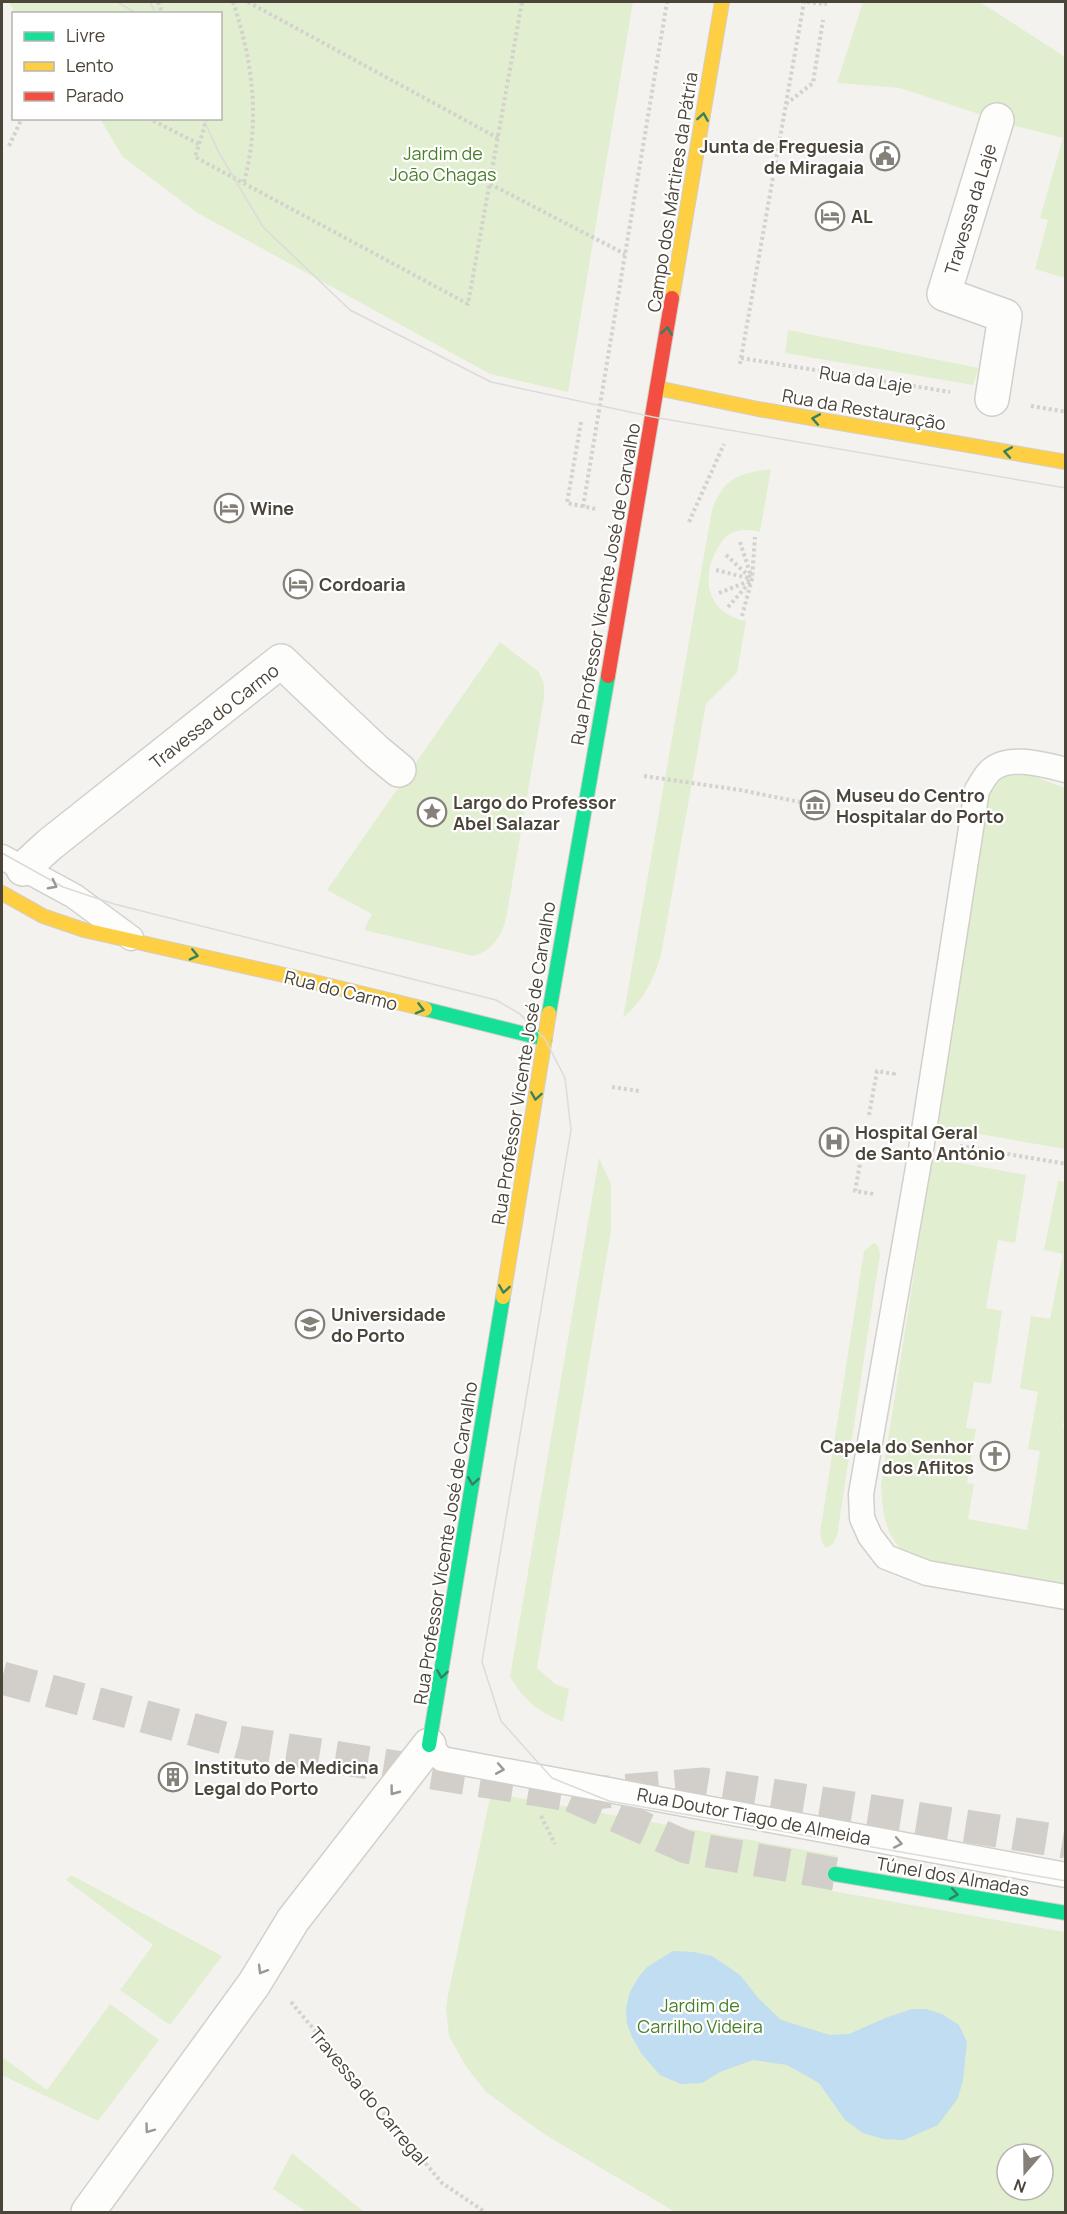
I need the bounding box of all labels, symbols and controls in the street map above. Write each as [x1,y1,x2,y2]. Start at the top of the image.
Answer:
legend [12,12,222,120]
text: Livre [66,23,105,47]
text: Lento [66,53,114,77]
street label: Campo dos Mártires da Pátria [641,70,703,314]
text: Parado [66,83,124,107]
one-way arrow [696,113,708,122]
place label: Junta de Freguesia de Miragaia [700,134,864,179]
public building icon: Junta de Freguesia de Miragaia [869,140,901,172]
park label: Jardim de João Chagas [390,141,496,186]
street label: Travessa da Laje [939,141,1001,277]
hotel icon: AL [814,200,846,232]
place label: AL [851,204,873,228]
one-way arrow [660,326,673,336]
street label: Rua da Laje [818,360,914,398]
street label: Rua da Restauração [780,383,948,435]
one-way arrow [811,413,820,425]
street label: Rua Professor Vicente José de Carvalho [565,421,645,747]
one-way arrow [1003,446,1013,459]
hotel icon: Wine [213,492,245,524]
place label: Wine [250,496,294,520]
hotel icon: Cordoaria [282,568,314,600]
place label: Cordoaria [319,572,406,596]
street label: Travessa do Carmo [145,658,283,774]
place label: Museu do Centro Hospitalar do Porto [836,783,1004,828]
museum icon: Museu do Centro Hospitalar do Porto [799,789,831,821]
place label: Largo do Professor Abel Salazar [453,790,616,835]
place icon: Largo do Professor Abel Salazar [416,796,448,828]
one-way arrow [47,878,57,889]
street label: Rua Professor Vicente José de Carvalho [486,900,560,1226]
one-way arrow [189,948,199,961]
street label: Rua do Carmo [282,964,400,1016]
one-way arrow [414,1002,425,1014]
one-way arrow [530,1092,542,1101]
place label: Hospital Geral de Santo António [855,1120,1005,1165]
hospital icon: Hospital Geral de Santo António [818,1126,850,1158]
one-way arrow [499,1284,511,1293]
place label: Universidade do Porto [331,1302,446,1347]
school or university icon: Universidade do Porto [294,1308,326,1340]
street label: Rua Professor Vicente José de Carvalho [408,1380,482,1706]
place label: Capela do Senhor dos Aflitos [820,1434,974,1479]
church icon: Capela do Senhor dos Aflitos [979,1440,1011,1472]
one-way arrow [468,1477,480,1486]
one-way arrow [437,1669,449,1679]
place label: Instituto de Medicina Legal do Porto [194,1755,379,1800]
building icon: Instituto de Medicina Legal do Porto [157,1761,189,1793]
one-way arrow [495,1762,505,1775]
street label: Rua Doutor Tiago de Almeida [635,1782,873,1850]
one-way arrow [390,1785,401,1796]
one-way arrow [893,1836,903,1849]
street label: Túnel dos Almadas [875,1851,1031,1901]
one-way arrow [949,1887,959,1900]
one-way arrow [257,1964,269,1974]
park label: Jardim de Carrilho Videira [637,1993,763,2038]
street label: Travessa do Carregal [304,2022,434,2170]
one-way arrow [145,2122,156,2133]
north arrow [995,2142,1055,2202]
text: N [1011,2174,1029,2198]

